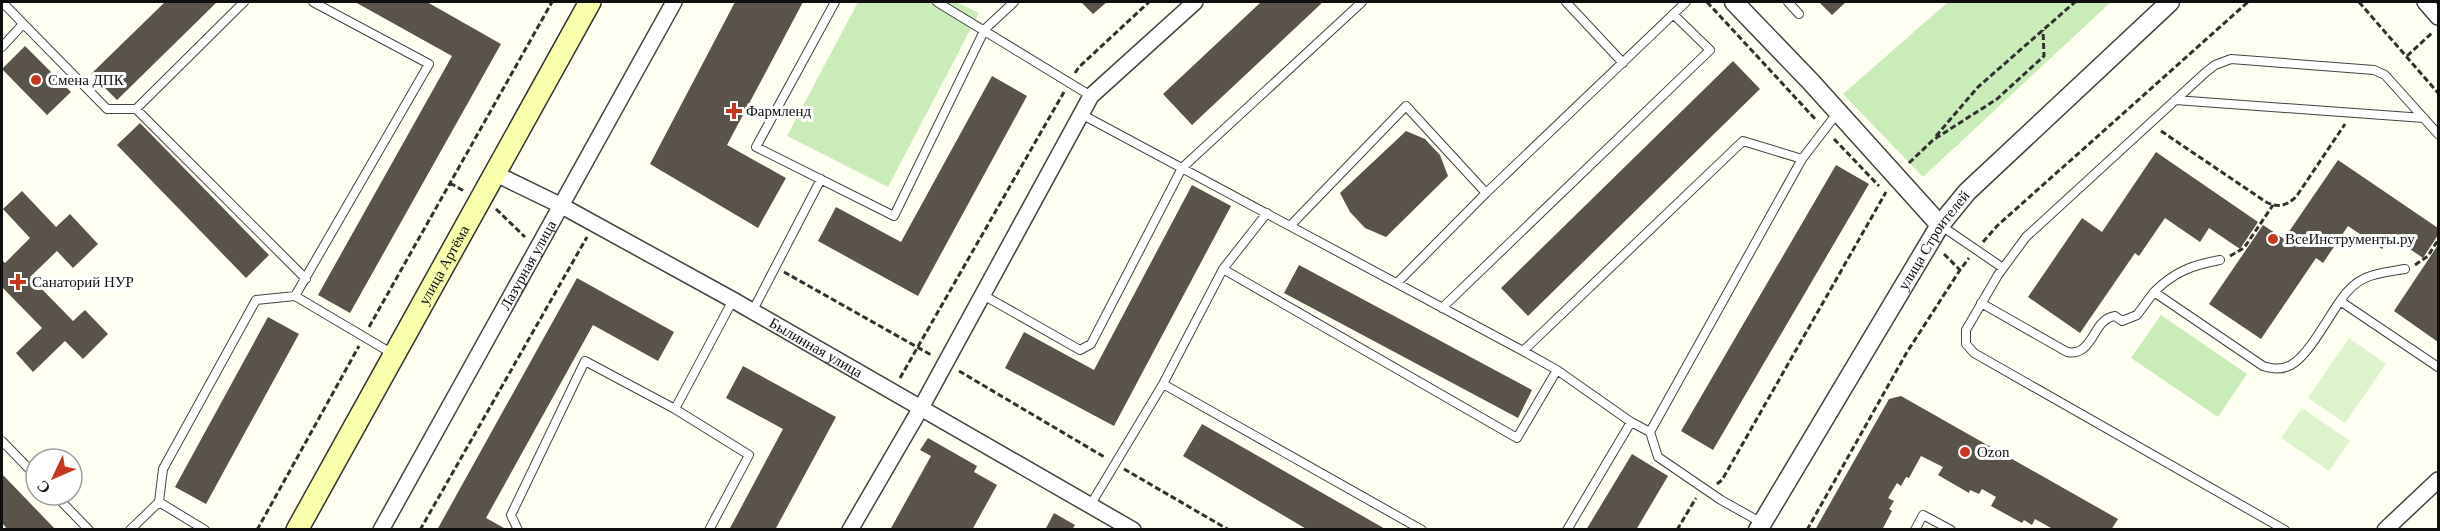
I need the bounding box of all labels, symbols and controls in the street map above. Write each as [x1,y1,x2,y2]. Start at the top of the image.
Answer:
place label: Смена ДПК [48,72,125,88]
marker: Смена ДПК [29,73,43,87]
place label: Фармленд [746,103,811,119]
marker: Фармленд [727,104,741,118]
street label: улица Строителей [1895,188,1973,293]
street label: Лазурная улица [497,217,559,313]
street label: улица Артёма [416,222,473,308]
place label: ВсеИнструменты.ру [2285,231,2415,247]
marker: ВсеИнструменты.ру [2266,232,2280,246]
marker: Санаторий НУР [9,273,27,291]
place label: Санаторий НУР [32,274,134,290]
street label: Былинная улица [766,315,865,381]
place label: Ozon [1977,444,2010,460]
marker: Ozon [1958,445,1972,459]
north arrow [24,447,84,507]
text: С [33,477,54,497]

